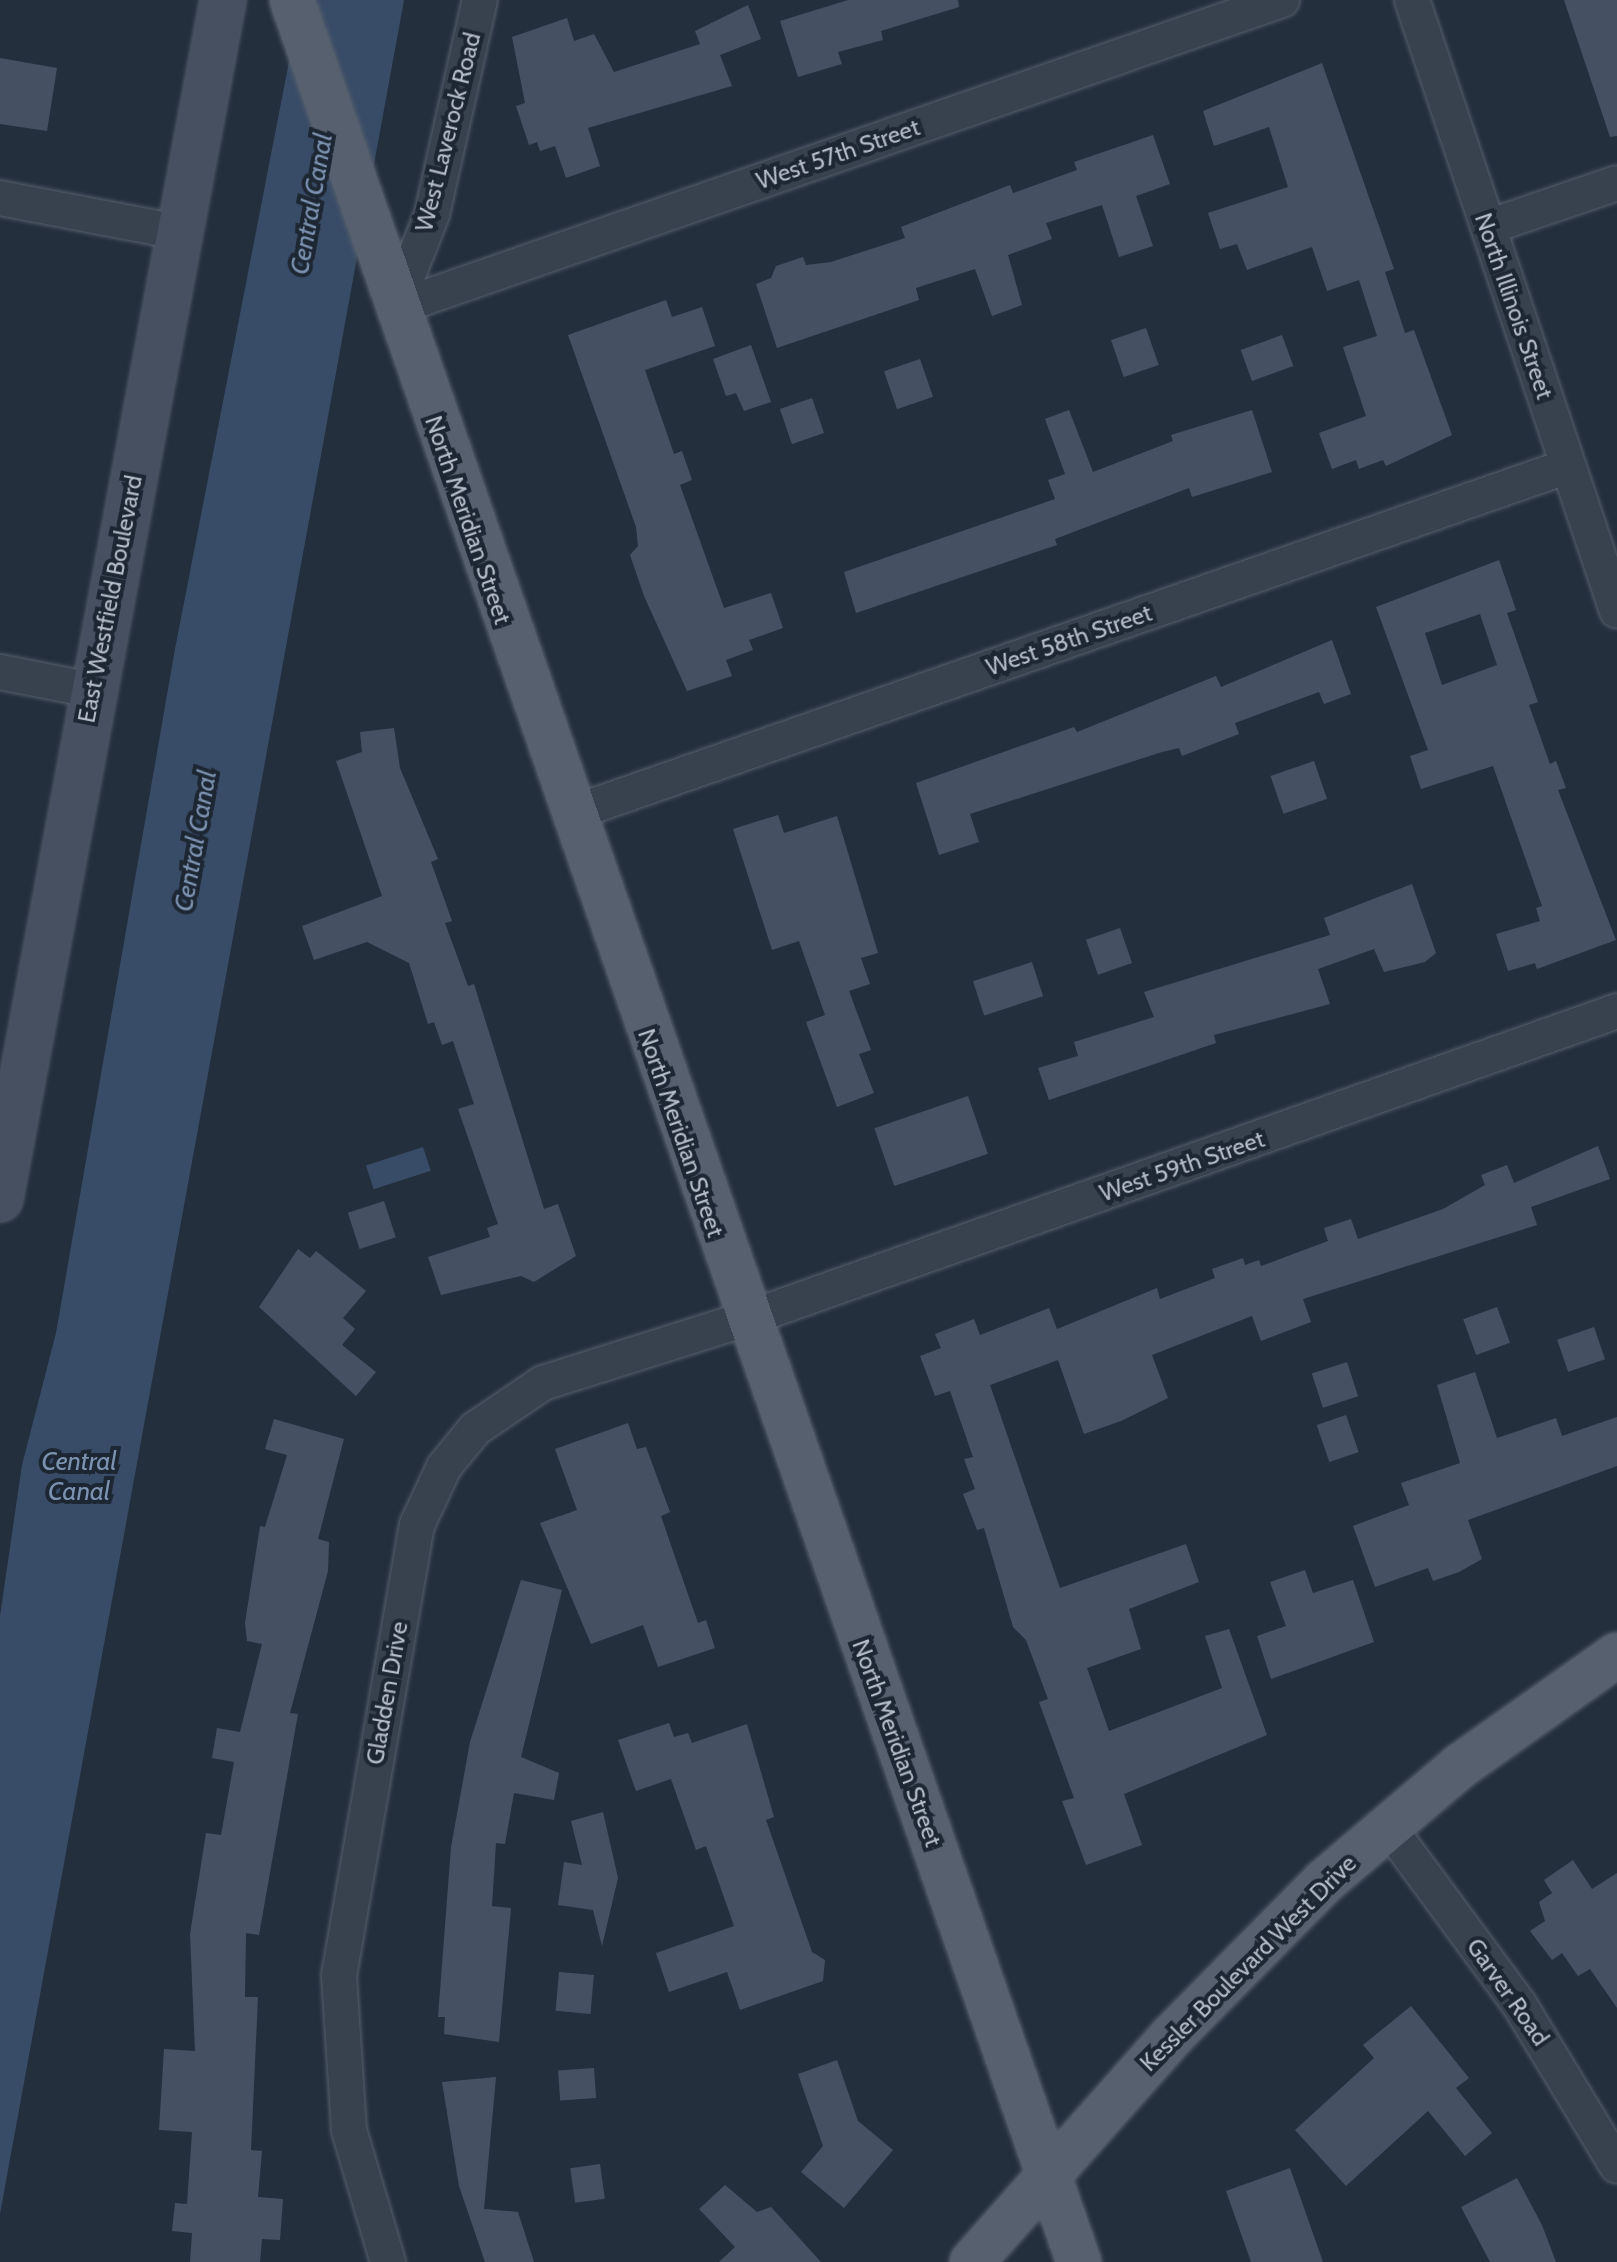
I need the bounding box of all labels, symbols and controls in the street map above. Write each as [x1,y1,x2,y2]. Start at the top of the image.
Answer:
street label: West Laverock Road [409,30,487,234]
street label: West 57th Street [753,113,923,195]
water label: Central Canal [284,131,340,277]
street label: North Illinois Street [1469,209,1559,403]
street label: North Meridian Street [419,412,517,628]
street label: East Westfield Boulevard [72,473,148,725]
street label: West 58th Street [982,598,1156,682]
water label: Central Canal [168,768,224,914]
street label: North Meridian Street [632,1025,730,1241]
street label: West 59th Street [1096,1124,1268,1208]
water label: Central Canal [41,1446,117,1508]
street label: Gladden Drive [360,1619,414,1767]
street label: North Meridian Street [846,1635,948,1851]
street label: Kessler Boulevard West Drive [1134,1849,1362,2077]
street label: Garver Road [1461,1933,1555,2051]

